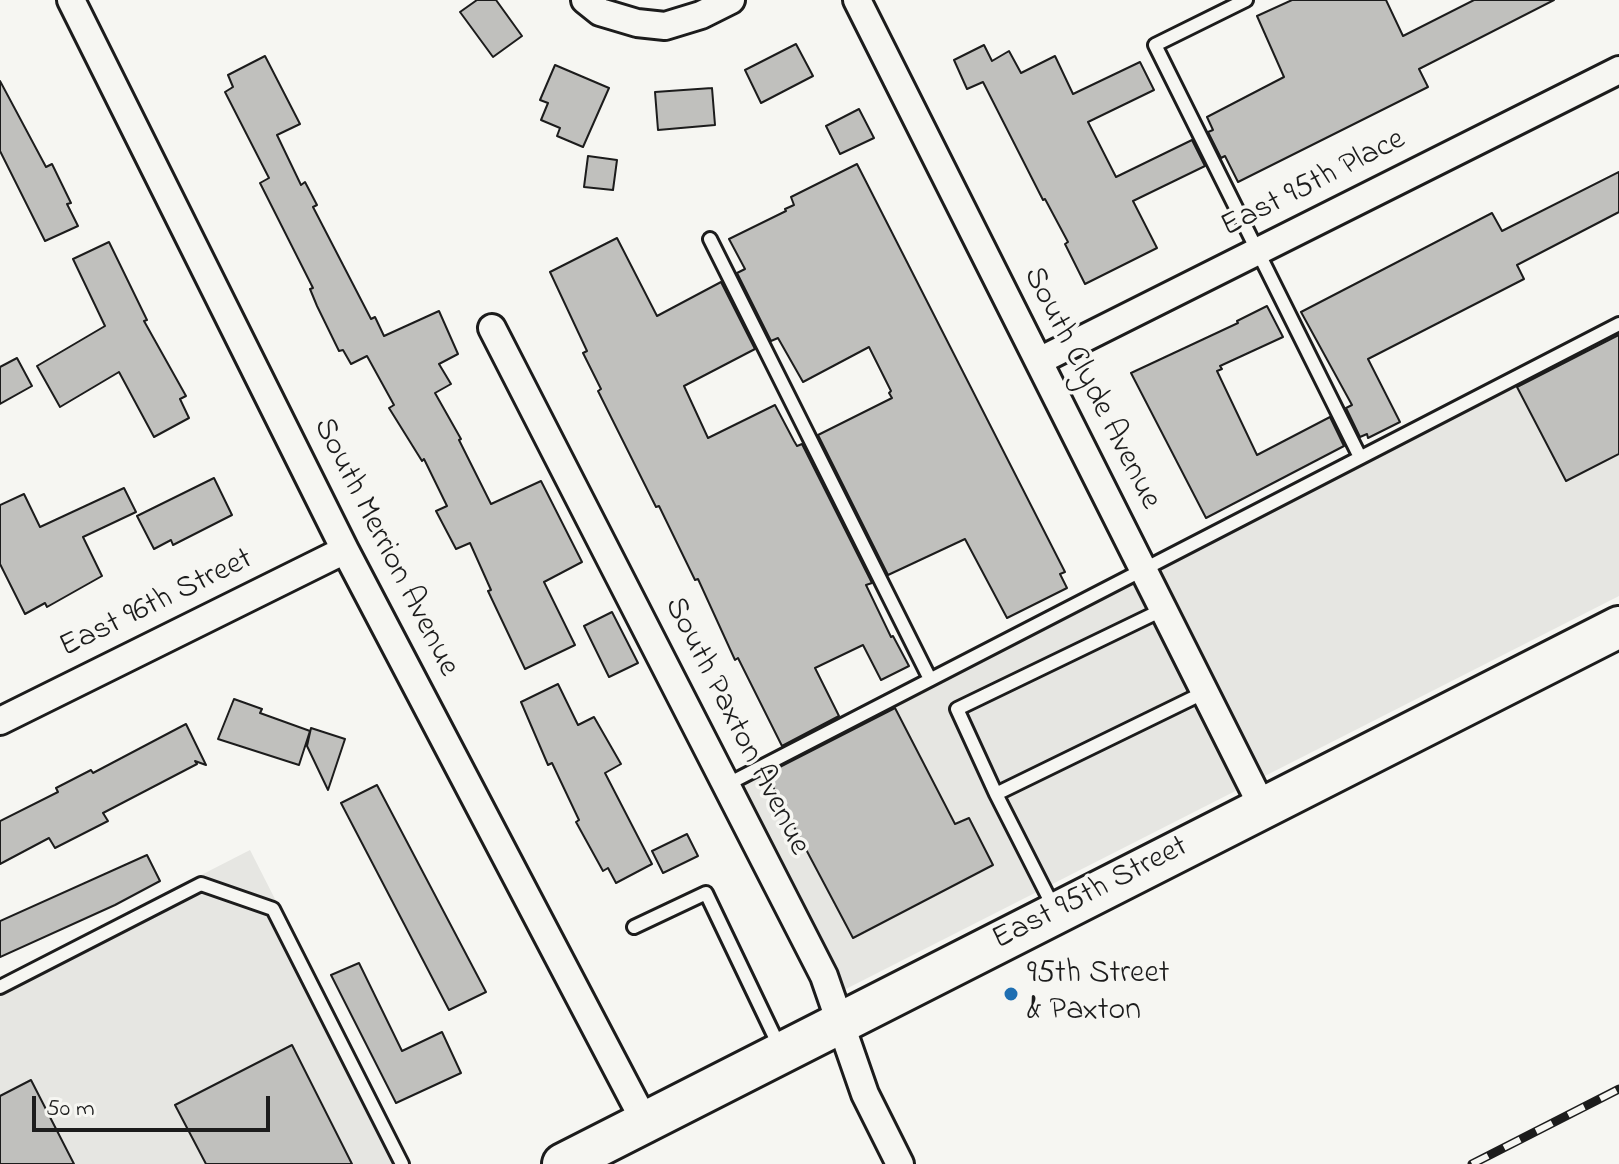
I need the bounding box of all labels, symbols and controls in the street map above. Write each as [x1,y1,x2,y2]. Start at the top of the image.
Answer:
street label: East 95th Place [1216,122,1412,248]
street label: South Clyde Avenue [1012,261,1168,517]
street label: South Merrion Avenue [302,412,466,684]
street label: East 96th Street [54,542,260,668]
street label: South Paxton Avenue [653,592,817,862]
street label: East 95th Street [987,829,1195,961]
place label: 95th Street & Paxton [1027,957,1170,1032]
marker: 95th Street & Paxton [1002,985,1020,1003]
scale bar [36,1080,274,1130]
text: 50 m [46,1092,95,1127]

